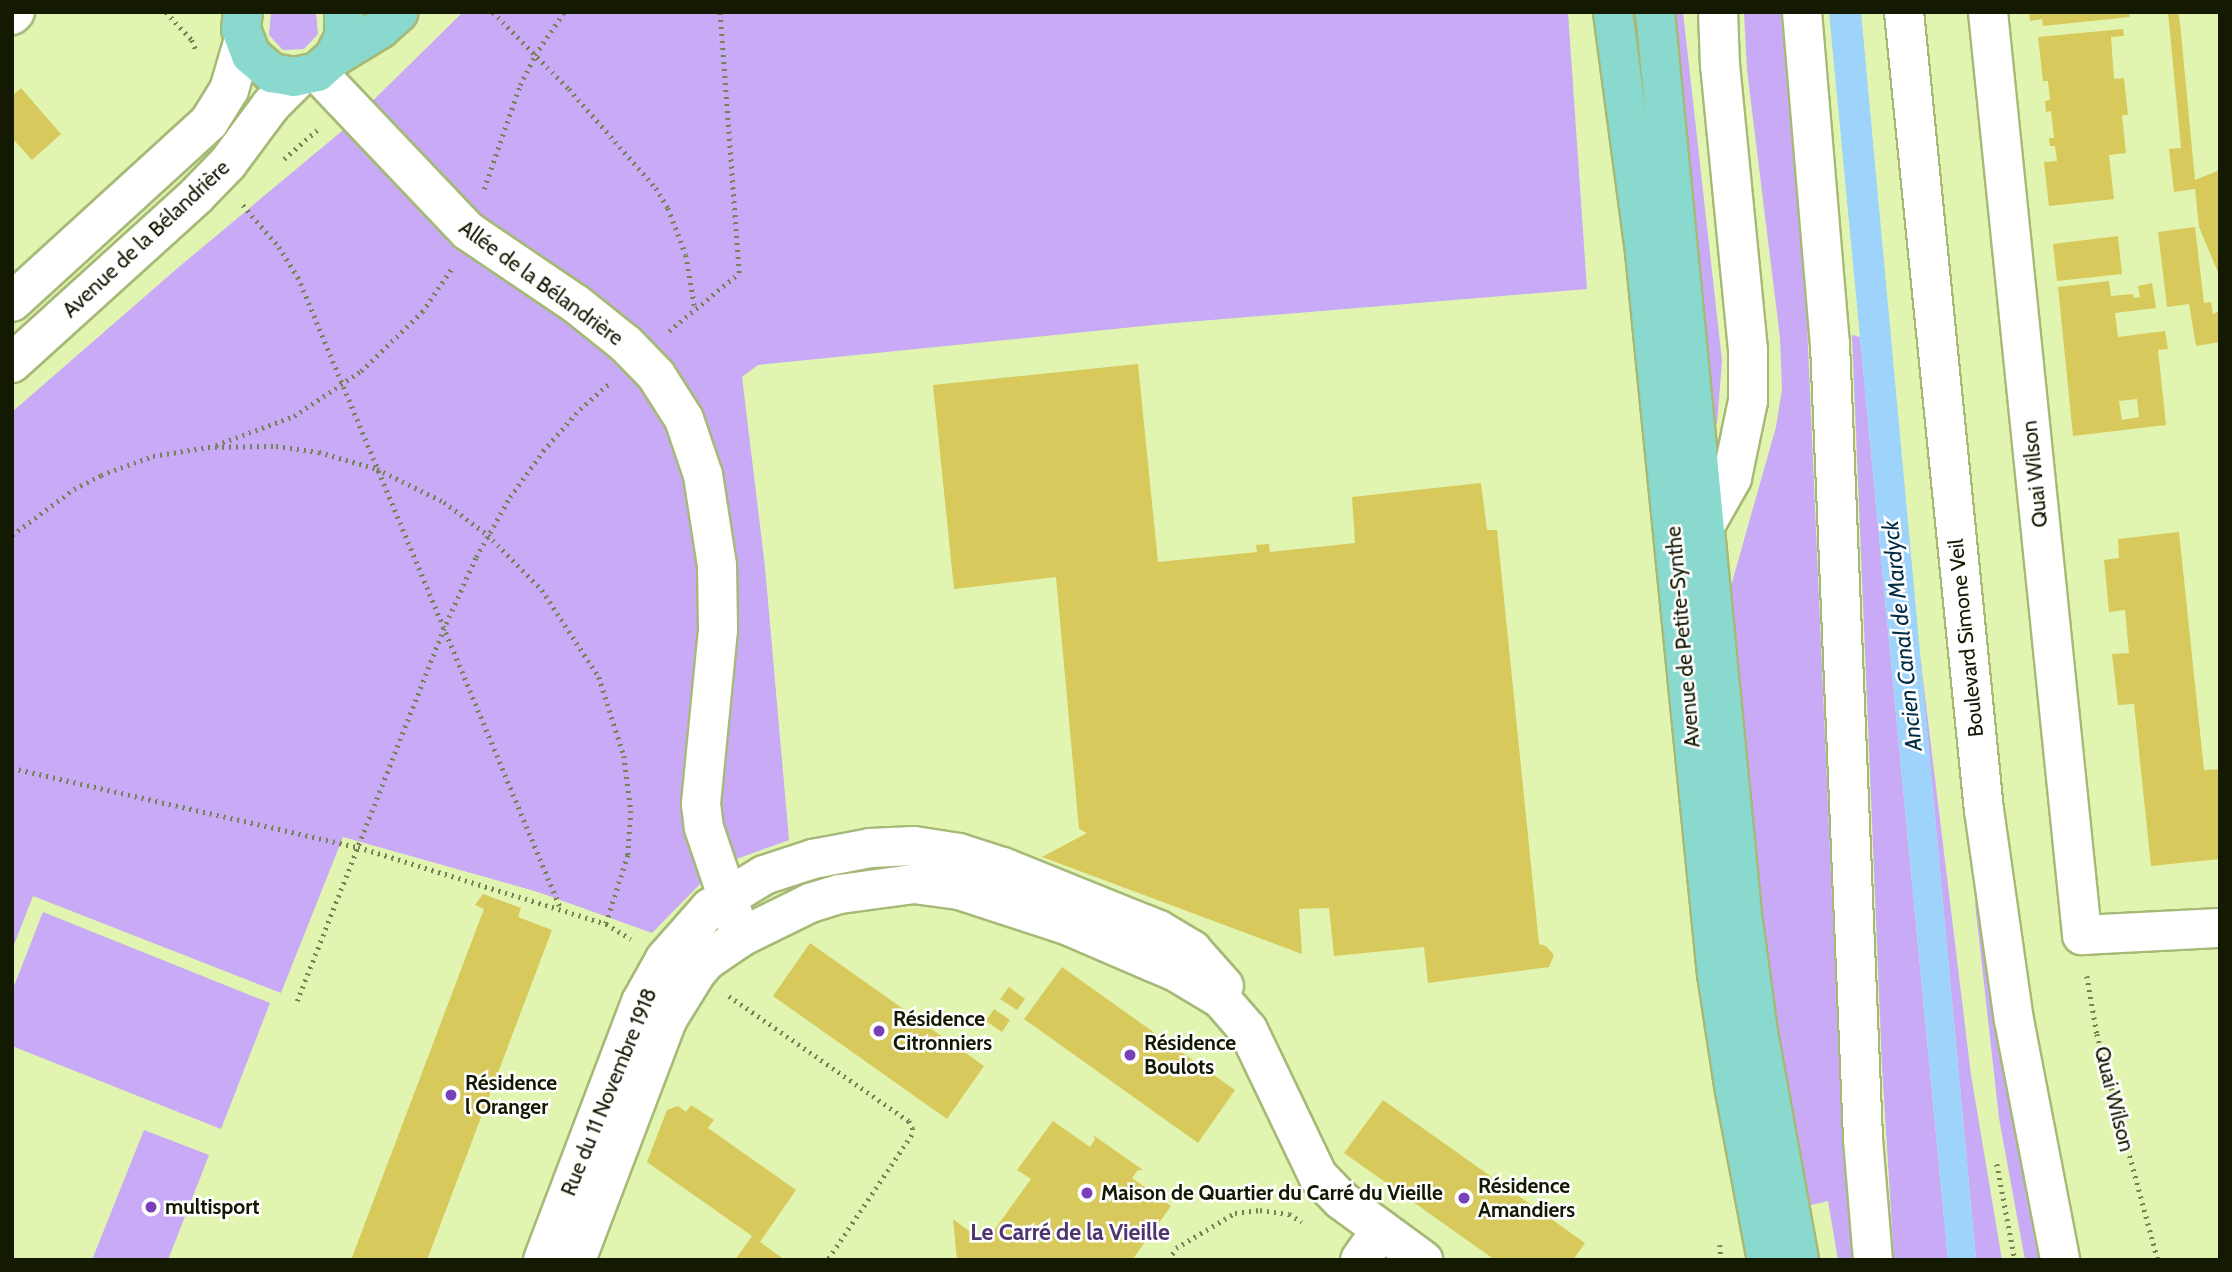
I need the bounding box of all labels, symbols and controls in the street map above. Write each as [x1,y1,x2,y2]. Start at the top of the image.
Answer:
street label: Avenue de la Bélandrière [57,155,235,323]
street label: Allée de la Bélandrière [454,215,628,351]
street label: Quai Wilson [2017,419,2053,529]
water label: Ancien Canal de Mardyck [1876,519,1928,753]
street label: Avenue de Petite-Synthe [1661,525,1705,749]
street label: Boulevard Simone Veil [1943,538,1989,738]
street label: Rue du 11 Novembre 1918 [556,985,662,1199]
place label: Résidence Citronniers [893,1006,992,1056]
marker: Résidence Citronniers [871,1023,887,1039]
place label: Résidence Boulots [1144,1030,1236,1080]
street label: Quai Wilson [2089,1044,2139,1154]
marker: Résidence Boulots [1122,1047,1138,1063]
place label: Résidence l Oranger [465,1070,557,1120]
marker: Résidence l Oranger [443,1087,459,1103]
place label: Résidence Amandiers [1478,1173,1575,1223]
place label: Maison de Quartier du Carré du Vieille [1101,1180,1443,1206]
marker: Maison de Quartier du Carré du Vieille [1079,1185,1095,1201]
marker: Résidence Amandiers [1456,1190,1472,1206]
place label: multisport [165,1194,259,1220]
marker: multisport [143,1199,159,1215]
district label: Le Carré de la Vieille [970,1218,1170,1246]

